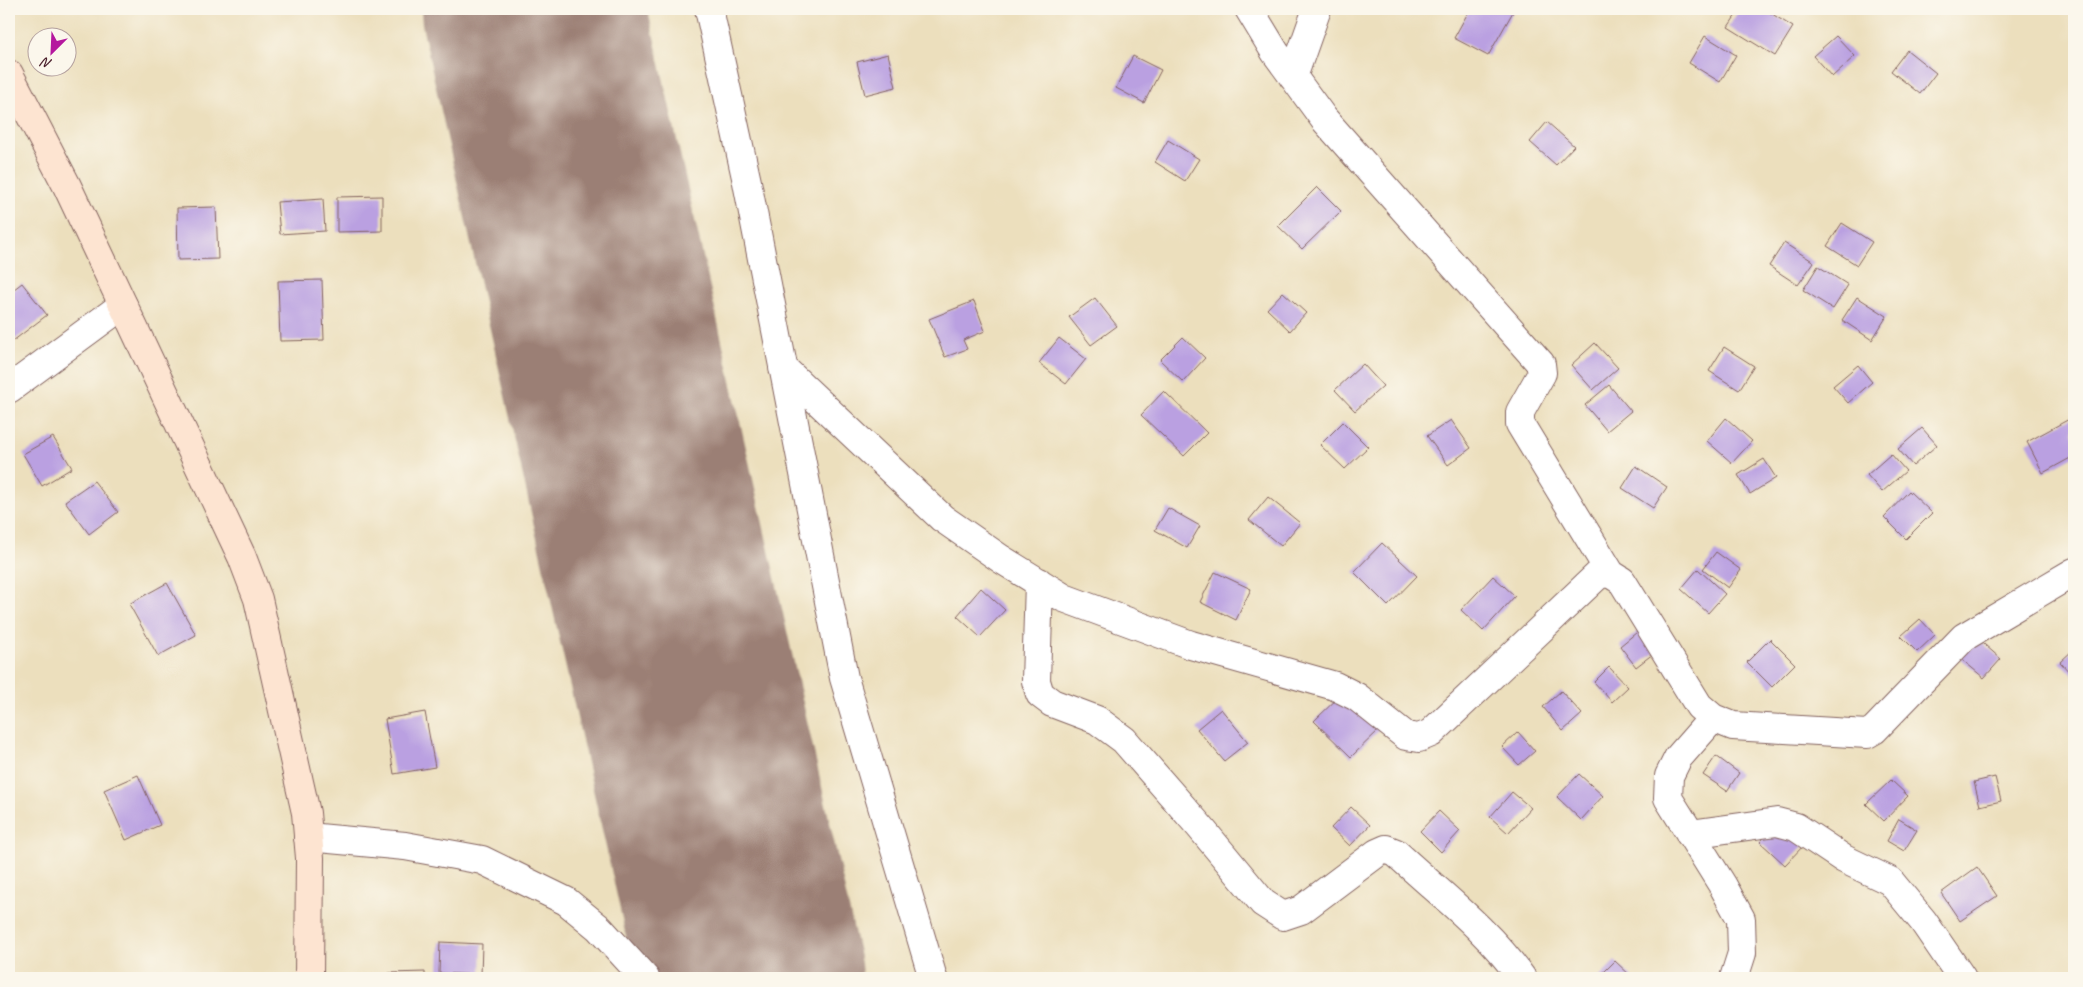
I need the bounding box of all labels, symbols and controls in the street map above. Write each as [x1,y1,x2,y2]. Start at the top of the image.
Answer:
north arrow [28,28,78,78]
text: N [37,53,54,73]

